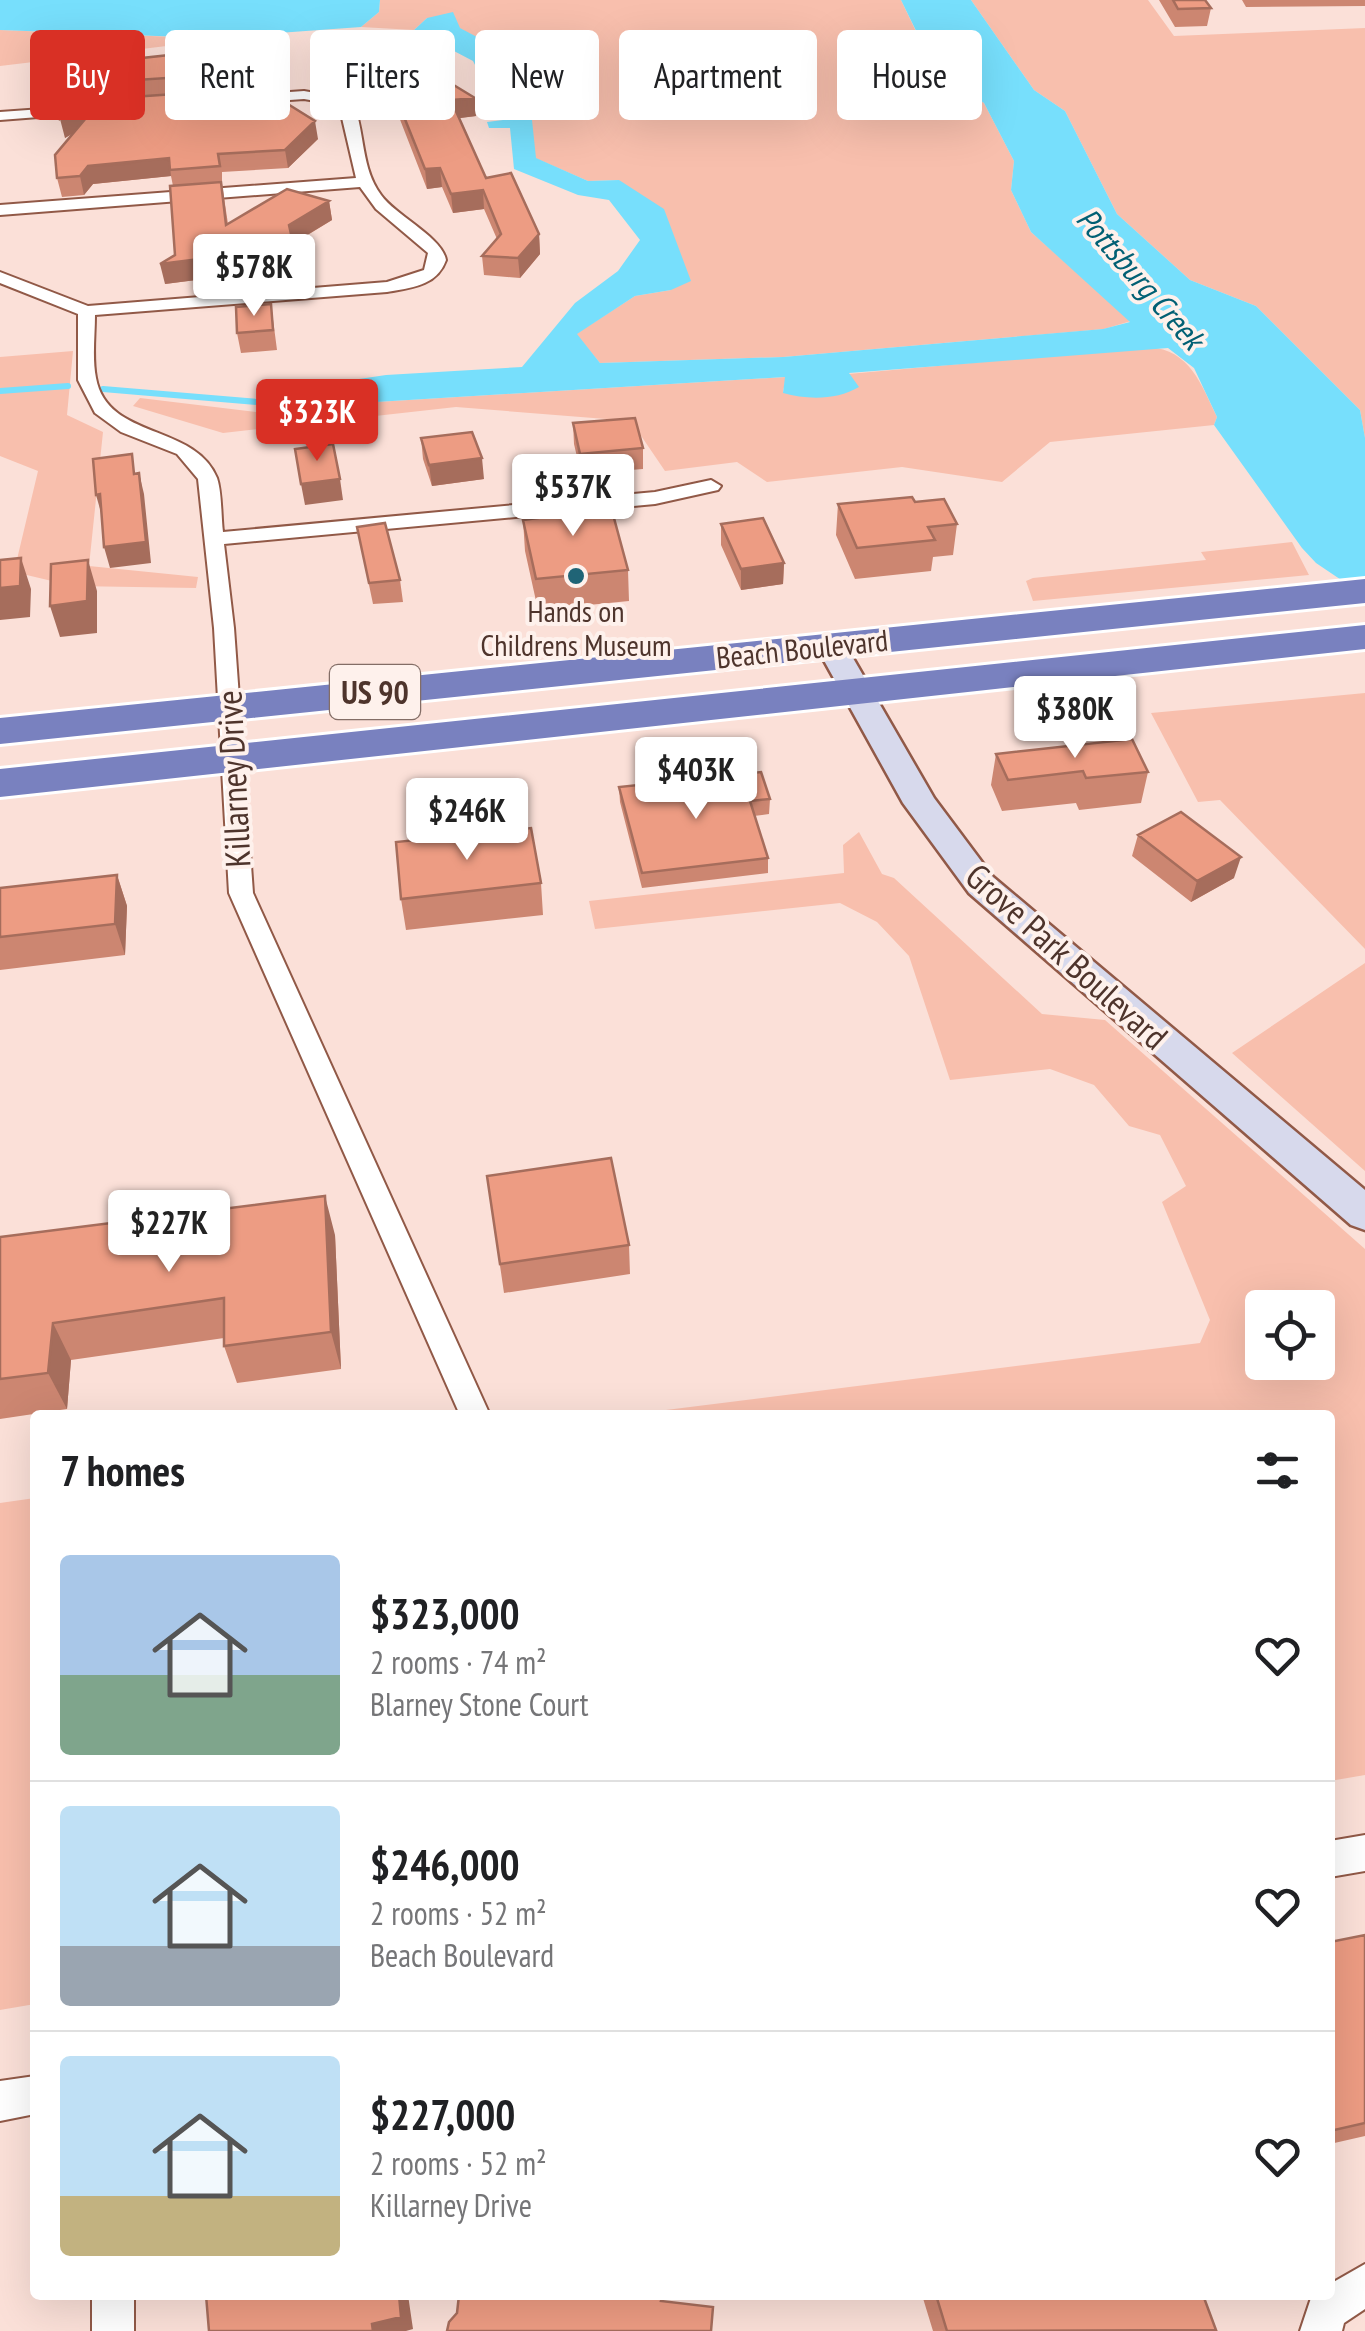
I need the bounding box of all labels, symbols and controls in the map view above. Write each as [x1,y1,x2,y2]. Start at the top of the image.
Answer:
chip: Buy [30,30,145,120]
chip: Rent [165,30,290,120]
chip: Filters [310,30,455,120]
chip: New [475,30,599,120]
chip: Apartment [619,30,817,120]
chip: House [837,30,982,120]
water label: Pottsburg Creek [1068,198,1216,360]
pin: $578K [184,234,324,319]
text: $578K [215,245,293,287]
pin: $323K [247,379,387,464]
text: $323K [278,390,356,432]
pin: $537K [503,454,643,539]
text: $537K [534,465,612,507]
marker: Hands on Childrens Museum [565,565,587,587]
place label: Hands on Childrens Museum [481,591,671,664]
street label: Beach Boulevard [714,620,890,676]
road number: US 90 [330,665,420,719]
pin: $380K [1005,676,1145,761]
text: $380K [1036,687,1114,729]
street label: Killarney Drive [205,689,261,869]
pin: $403K [626,737,766,822]
text: $403K [657,748,735,790]
pin: $246K [397,778,537,863]
text: $246K [428,789,506,831]
street label: Grove Park Boulevard [956,853,1178,1059]
pin: $227K [99,1190,239,1275]
text: $227K [130,1201,208,1243]
map controls [1245,1290,1335,1380]
button: locate [1245,1290,1335,1380]
text: 7 homes [60,1443,185,1498]
icon: filters [1250,1443,1305,1498]
text: $323,000 [370,1586,520,1641]
icon: home [140,1595,260,1715]
icon: heart [1250,1628,1305,1683]
text: 2 rooms · 74 m² [370,1641,547,1683]
text: Blarney Stone Court [370,1683,589,1725]
text: $246,000 [370,1837,520,1892]
icon: home [140,1846,260,1966]
icon: heart [1250,1879,1305,1934]
text: 2 rooms · 52 m² [370,1892,547,1934]
text: Beach Boulevard [370,1934,554,1976]
text: $227,000 [370,2087,515,2142]
icon: home [140,2096,260,2216]
icon: heart [1250,2129,1305,2184]
text: 2 rooms · 52 m² [370,2142,547,2184]
text: Killarney Drive [370,2184,532,2226]

